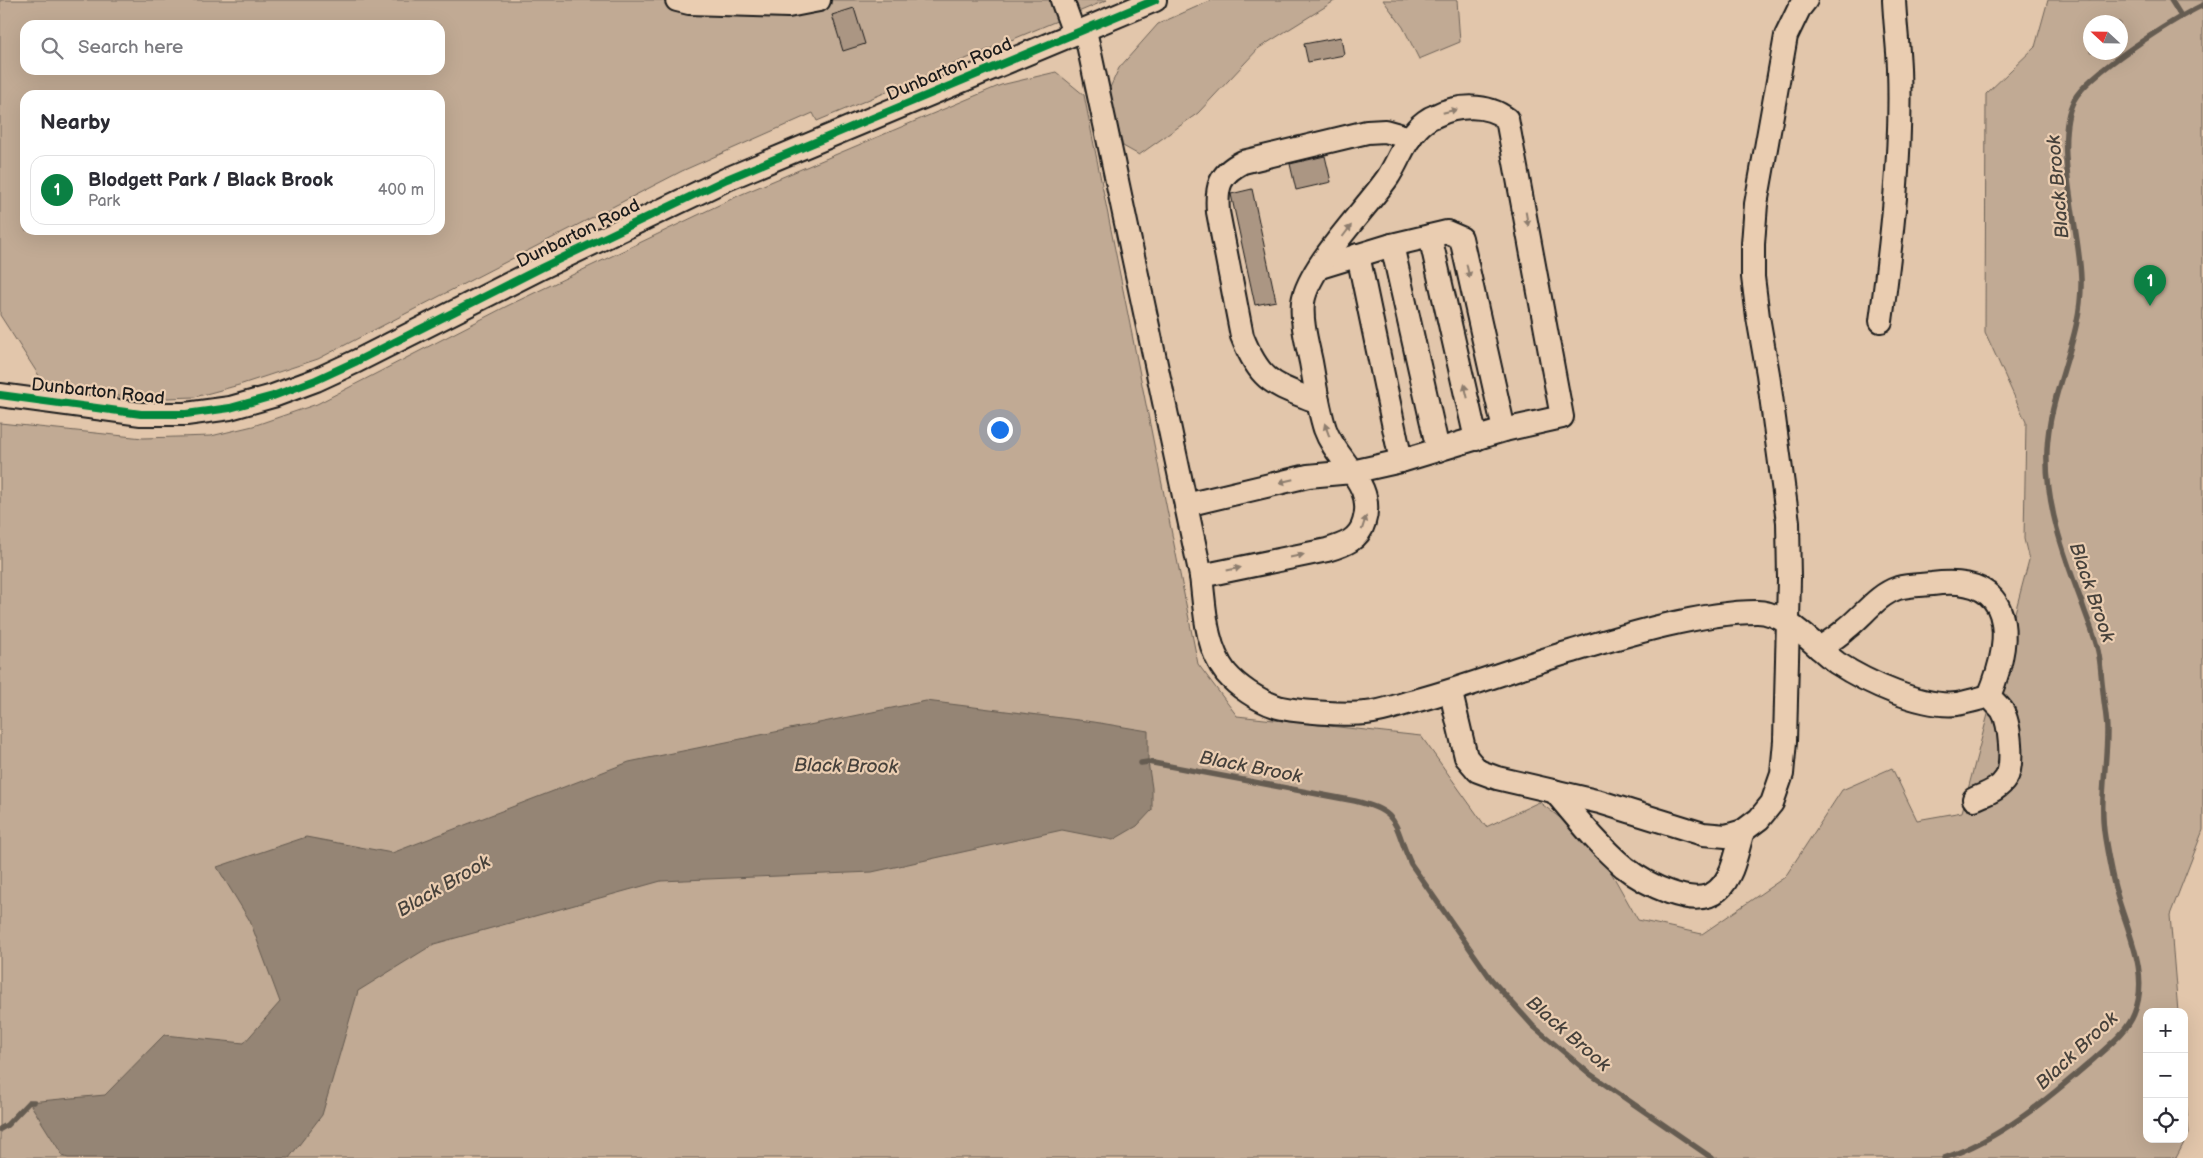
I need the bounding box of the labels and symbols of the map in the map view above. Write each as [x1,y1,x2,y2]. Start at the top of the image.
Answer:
north arrow [2083,15,2128,60]
street label: Dunbarton Road [883,34,1015,105]
one-way arrow [1443,107,1458,115]
water label: Black Brook [2042,133,2074,240]
street label: Dunbarton Road [513,195,643,272]
one-way arrow [1523,212,1531,228]
one-way arrow [1341,224,1352,237]
one-way arrow [1464,263,1472,278]
pin: 1 [2134,265,2166,306]
street label: Dunbarton Road [30,374,166,409]
one-way arrow [1462,384,1470,399]
your location [987,417,1013,443]
one-way arrow [1322,422,1330,437]
one-way arrow [1279,477,1294,485]
one-way arrow [1361,515,1368,530]
water label: Black Brook [2064,540,2120,646]
one-way arrow [1290,552,1305,560]
one-way arrow [1226,565,1241,573]
water label: Black Brook [1198,746,1305,789]
water label: Black Brook [794,754,899,779]
water label: Black Brook [393,850,495,922]
water label: Black Brook [1521,991,1615,1077]
water label: Black Brook [2031,1007,2123,1095]

